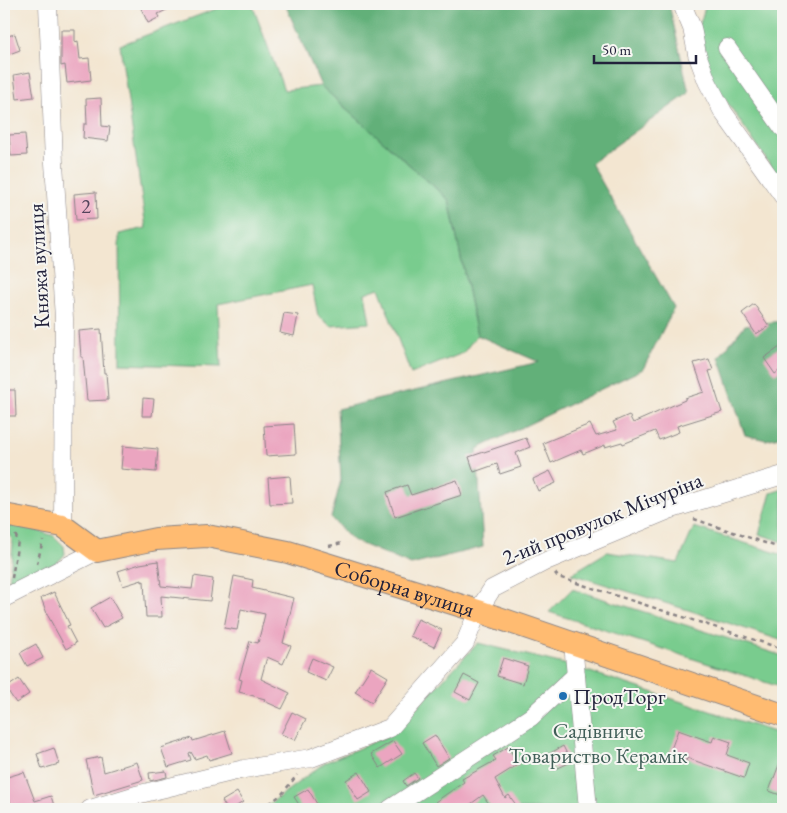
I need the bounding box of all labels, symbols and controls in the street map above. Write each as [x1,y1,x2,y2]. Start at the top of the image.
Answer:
scale bar [594,32,697,64]
text: 50 m [602,40,631,59]
house number: 2 [81,193,91,219]
street label: Княжа вулиця [21,202,56,329]
street label: 2-ий провулок Мічуріна [498,465,707,572]
street label: Соборна вулиця [331,553,478,624]
place label: ПродТорг [573,682,666,711]
marker: ПродТорг [557,690,569,702]
park label: Садівниче Товариство Керамік [508,716,688,770]

